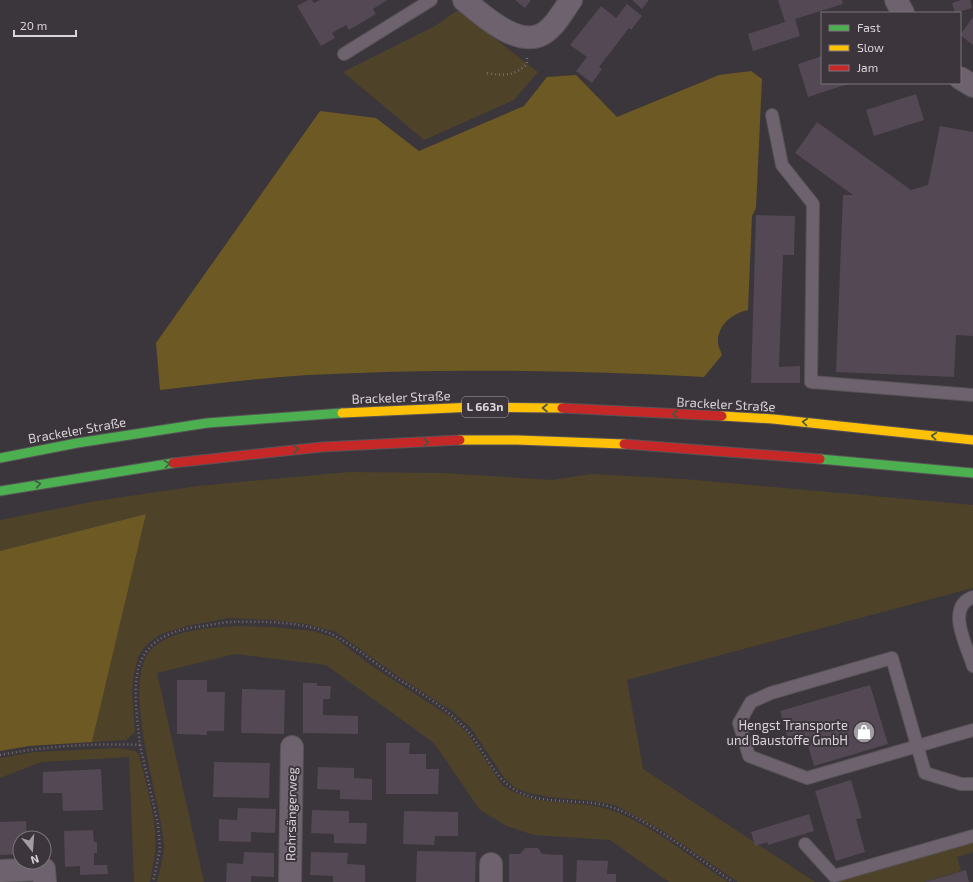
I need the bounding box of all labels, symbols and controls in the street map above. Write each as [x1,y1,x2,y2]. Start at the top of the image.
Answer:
scale bar [14,12,76,38]
legend [821,12,961,84]
text: 20 m [20,18,47,32]
text: Fast [857,20,881,34]
text: Slow [857,40,884,54]
text: Jam [857,60,878,74]
street label: Brackeler Straße [351,387,451,407]
street label: Brackeler Straße [676,393,776,415]
road number: L 663n [462,397,508,417]
one-way arrow [542,404,548,412]
one-way arrow [672,409,678,418]
street label: Brackeler Straße [27,414,127,446]
one-way arrow [802,418,808,427]
one-way arrow [931,432,937,441]
one-way arrow [423,438,429,446]
one-way arrow [293,444,299,453]
one-way arrow [164,460,170,469]
one-way arrow [35,480,41,489]
place label: Hengst Transporte und Baustoffe GmbH [726,717,848,748]
shop icon: Hengst Transporte und Baustoffe GmbH [851,719,877,745]
street label: Rohrsängerweg [282,767,300,861]
north arrow [12,830,52,870]
text: N [29,853,41,867]

